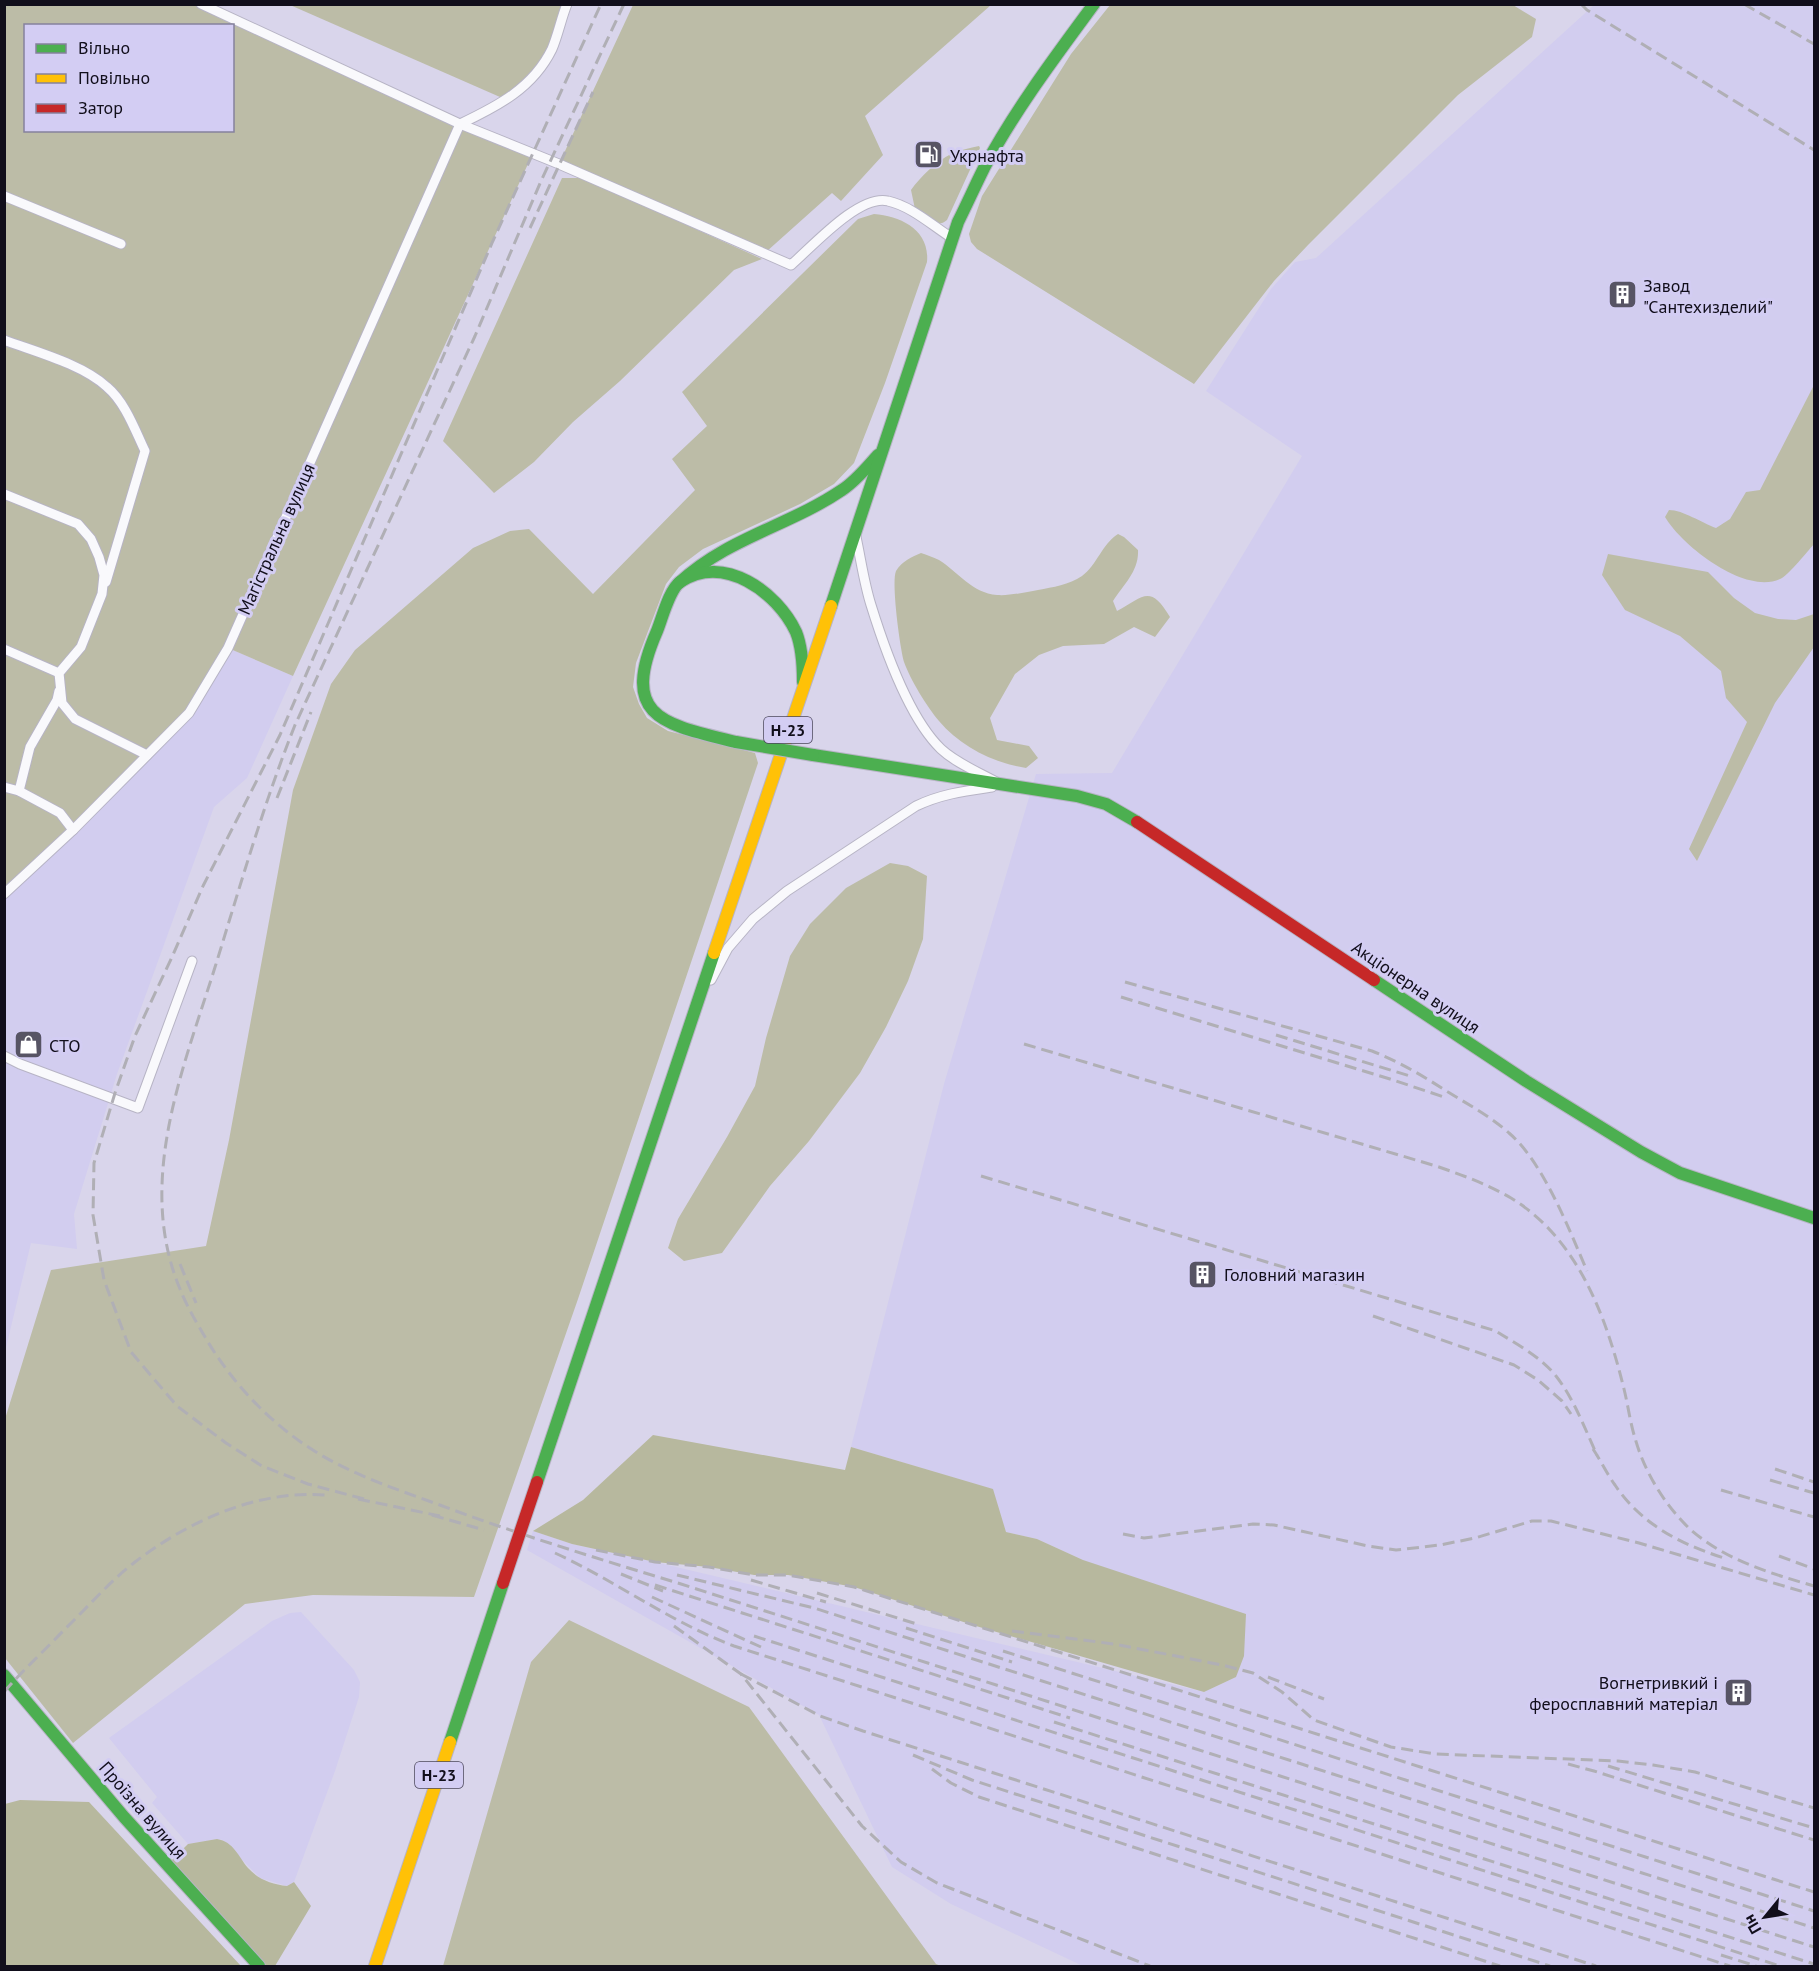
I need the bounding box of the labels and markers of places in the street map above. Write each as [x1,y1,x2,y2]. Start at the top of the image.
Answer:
fuel station icon: Укрнафта [913,139,945,171]
place label: Укрнафта [950,144,1024,167]
place label: Завод "Сантехизделий" [1643,274,1773,318]
building icon: Завод "Сантехизделий" [1606,279,1638,311]
shop icon: СТО [12,1029,44,1061]
place label: СТО [49,1034,81,1057]
building icon: Головний магазин [1187,1258,1219,1290]
place label: Головний магазин [1224,1263,1365,1286]
place label: Вогнетривкий і феросплавний матеріал [1529,1671,1718,1715]
building icon: Вогнетривкий і феросплавний матеріал [1723,1676,1755,1708]

